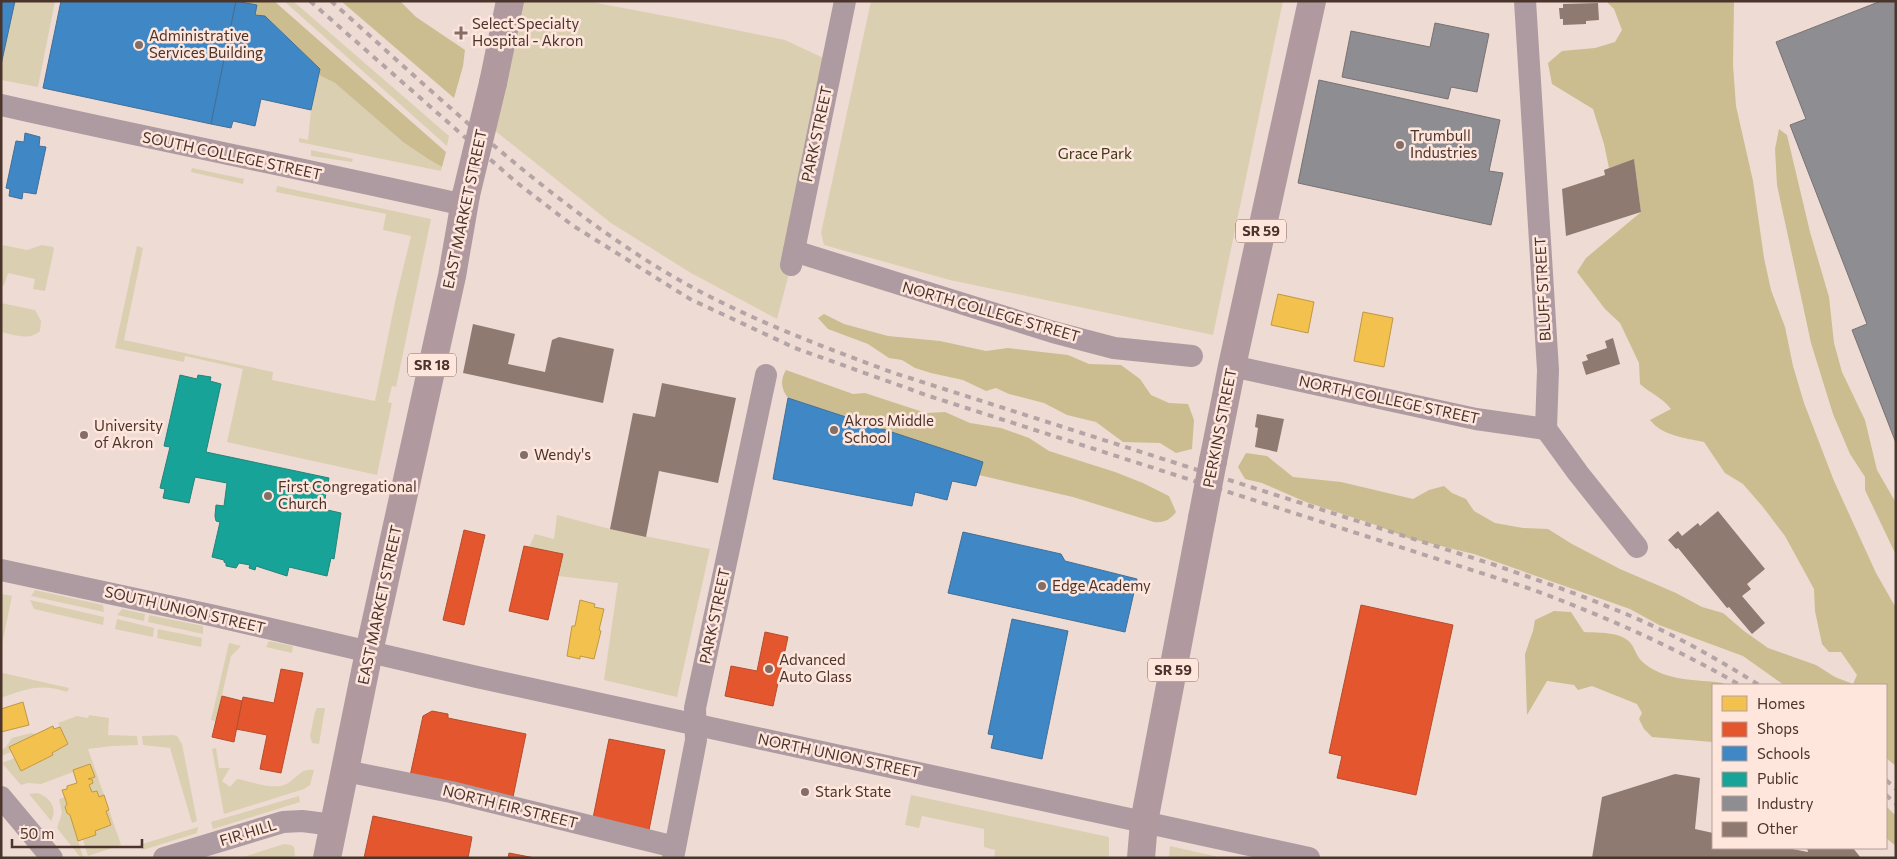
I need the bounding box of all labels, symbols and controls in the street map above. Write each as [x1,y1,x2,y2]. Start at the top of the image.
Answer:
place label: Select Specialty Hospital - Akron [472,14,583,49]
place label: Administrative Services Building [149,26,263,61]
marker: Select Specialty Hospital - Akron [454,26,468,40]
marker: Administrative Services Building [133,39,145,51]
street label: PARK STREET [797,84,835,183]
place label: Trumbull Industries [1410,126,1478,161]
street label: SOUTH COLLEGE STREET [141,127,324,183]
street label: EAST MARKET STREET [438,127,490,290]
marker: Trumbull Industries [1394,139,1406,151]
park label: Grace Park [1058,144,1132,162]
road number: SR 59 [1236,220,1286,242]
street label: BLUFF STREET [1530,236,1554,342]
street label: NORTH COLLEGE STREET [900,277,1083,345]
road number: SR 18 [408,354,456,376]
street label: PERKINS STREET [1199,366,1239,489]
street label: NORTH COLLEGE STREET [1297,371,1481,427]
place label: Akros Middle School [844,411,934,446]
place label: University of Akron [94,416,163,451]
marker: Akros Middle School [828,424,840,436]
marker: University of Akron [78,429,90,441]
place label: Wendy's [534,445,591,463]
marker: Wendy's [518,449,530,461]
place label: First Congregational Church [278,477,417,512]
marker: First Congregational Church [262,490,274,502]
street label: EAST MARKET STREET [353,523,405,686]
street label: PARK STREET [695,566,733,665]
place label: Edge Academy [1052,576,1151,594]
marker: Edge Academy [1036,580,1048,592]
street label: SOUTH UNION STREET [103,582,268,636]
place label: Advanced Auto Glass [779,650,852,685]
road number: SR 59 [1148,658,1198,682]
marker: Advanced Auto Glass [763,663,775,675]
legend [1712,684,1887,849]
text: Homes [1757,694,1805,712]
text: Shops [1757,719,1799,737]
street label: NORTH UNION STREET [756,729,922,781]
text: Schools [1757,744,1811,762]
text: Public [1757,769,1799,787]
street label: NORTH FIR STREET [441,781,580,832]
place label: Stark State [815,782,891,800]
marker: Stark State [799,786,811,798]
text: Industry [1757,794,1814,812]
street label: FIR HILL [217,815,279,849]
scale bar [12,816,142,848]
text: Other [1757,819,1798,837]
text: 50 m [20,824,54,842]

